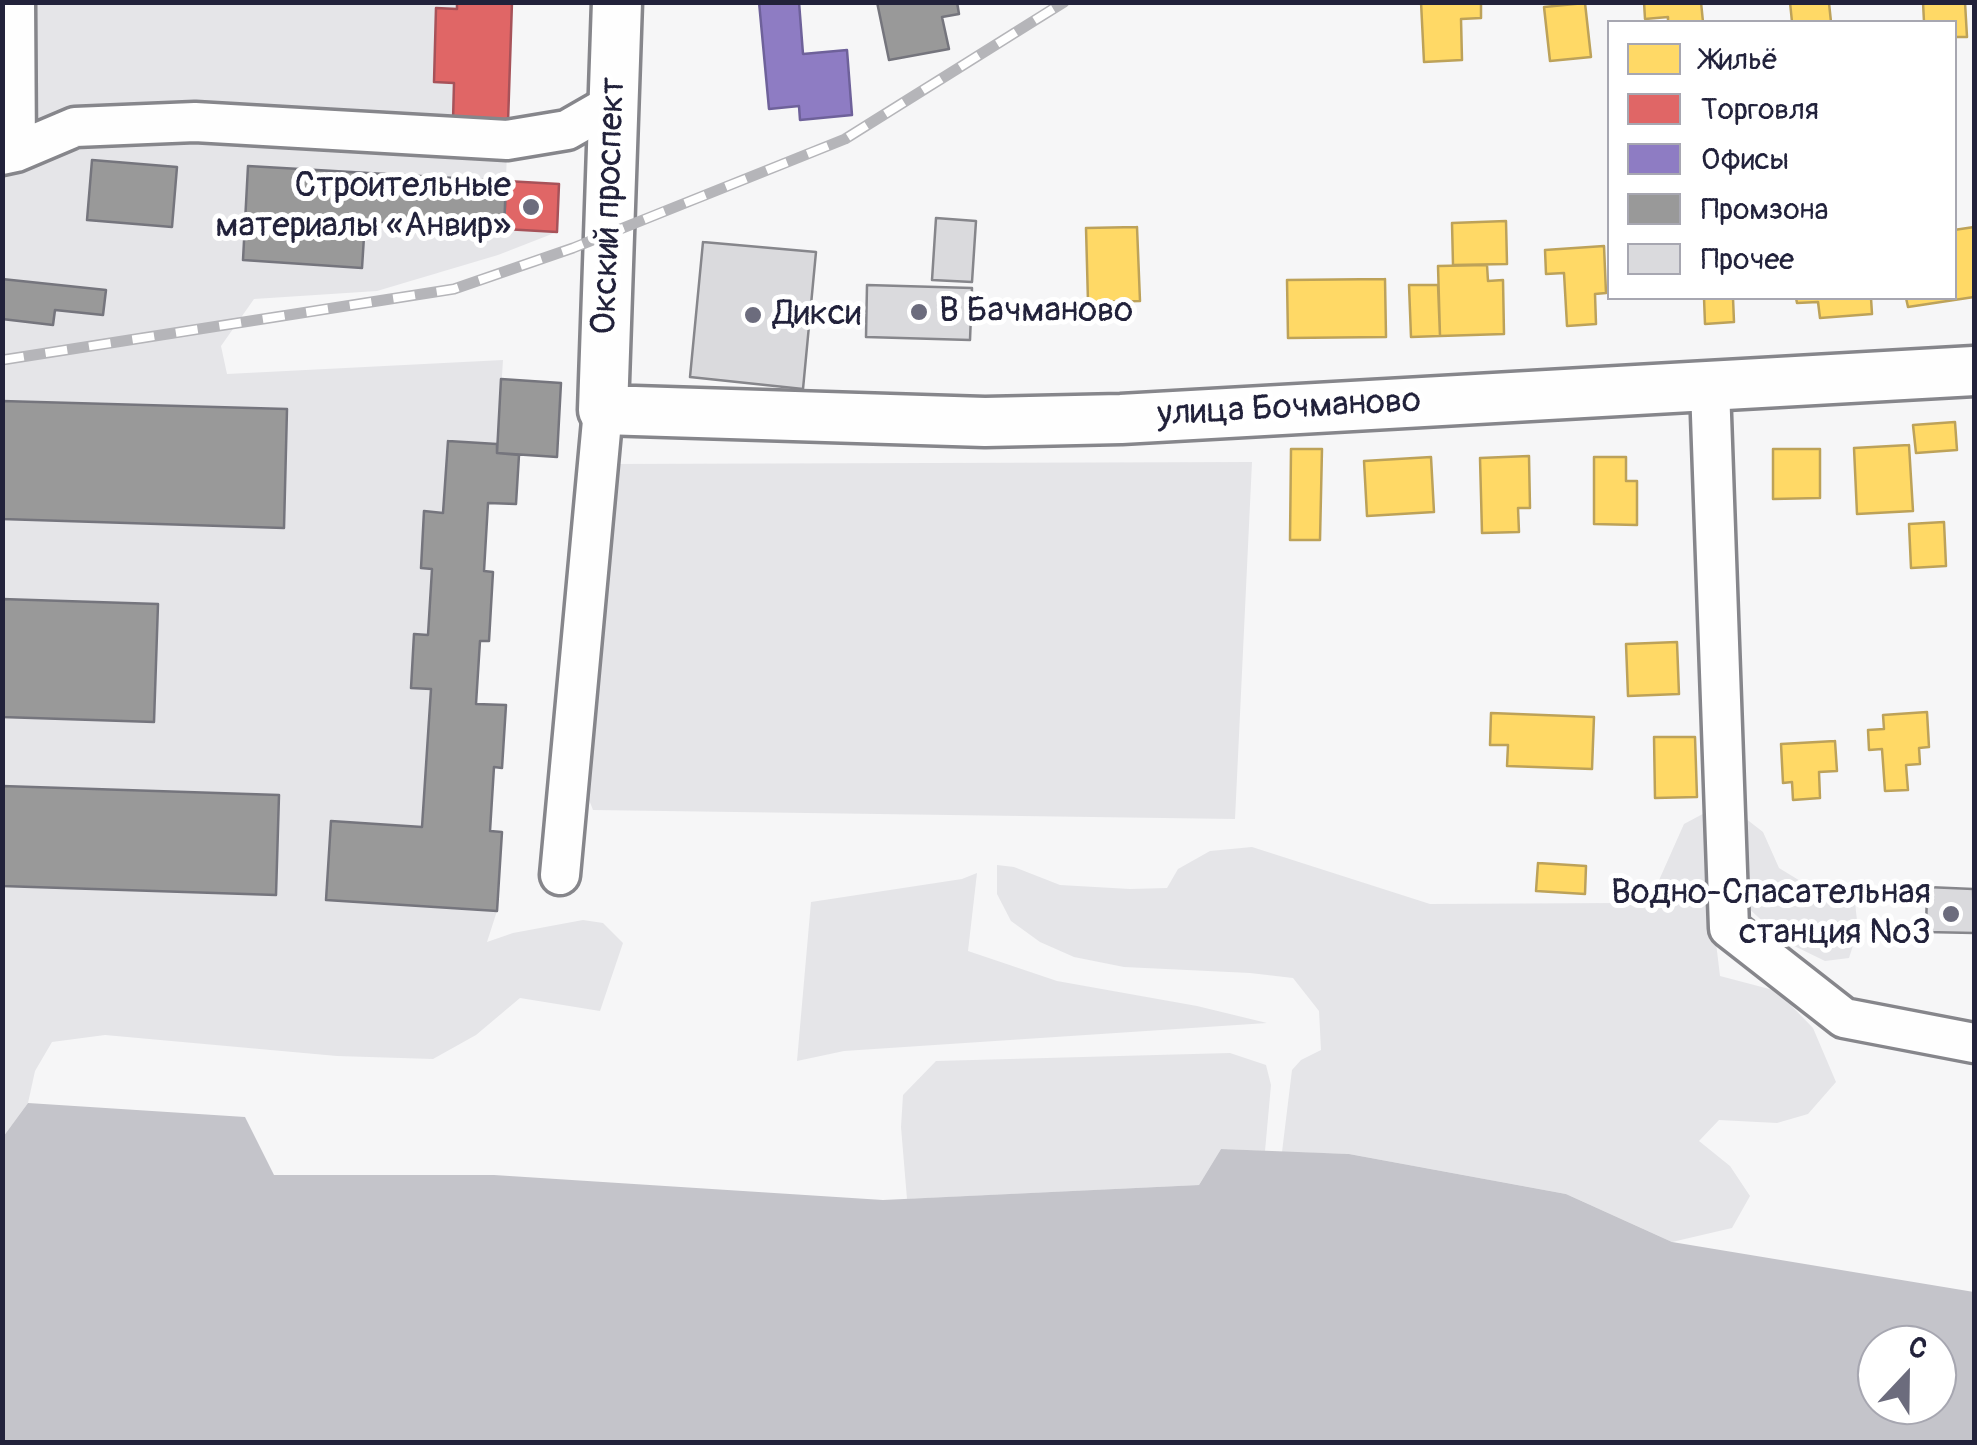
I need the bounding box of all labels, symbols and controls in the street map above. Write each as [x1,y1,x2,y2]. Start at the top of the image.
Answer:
legend [1607,20,1957,300]
text: Жильё [1701,41,1778,78]
street label: Окский проспект [585,77,635,335]
text: Торговля [1701,91,1819,128]
text: Офисы [1701,141,1789,178]
place label: Строительные материалы «Анвир» [215,166,511,248]
text: Промзона [1701,191,1829,228]
marker: Строительные материалы «Анвир» [520,196,542,218]
text: Прочее [1701,241,1794,278]
place label: В Бачманово [939,291,1133,333]
place label: Дикси [773,294,861,336]
marker: В Бачманово [908,301,930,323]
marker: Дикси [742,304,764,326]
street label: улица Бочманово [1156,381,1422,437]
place label: Водно-Спасательная станция №3 [1611,873,1931,955]
marker: Водно-Спасательная станция №3 [1940,903,1962,925]
north arrow [1857,1325,1957,1425]
text: С [1903,1329,1932,1368]

